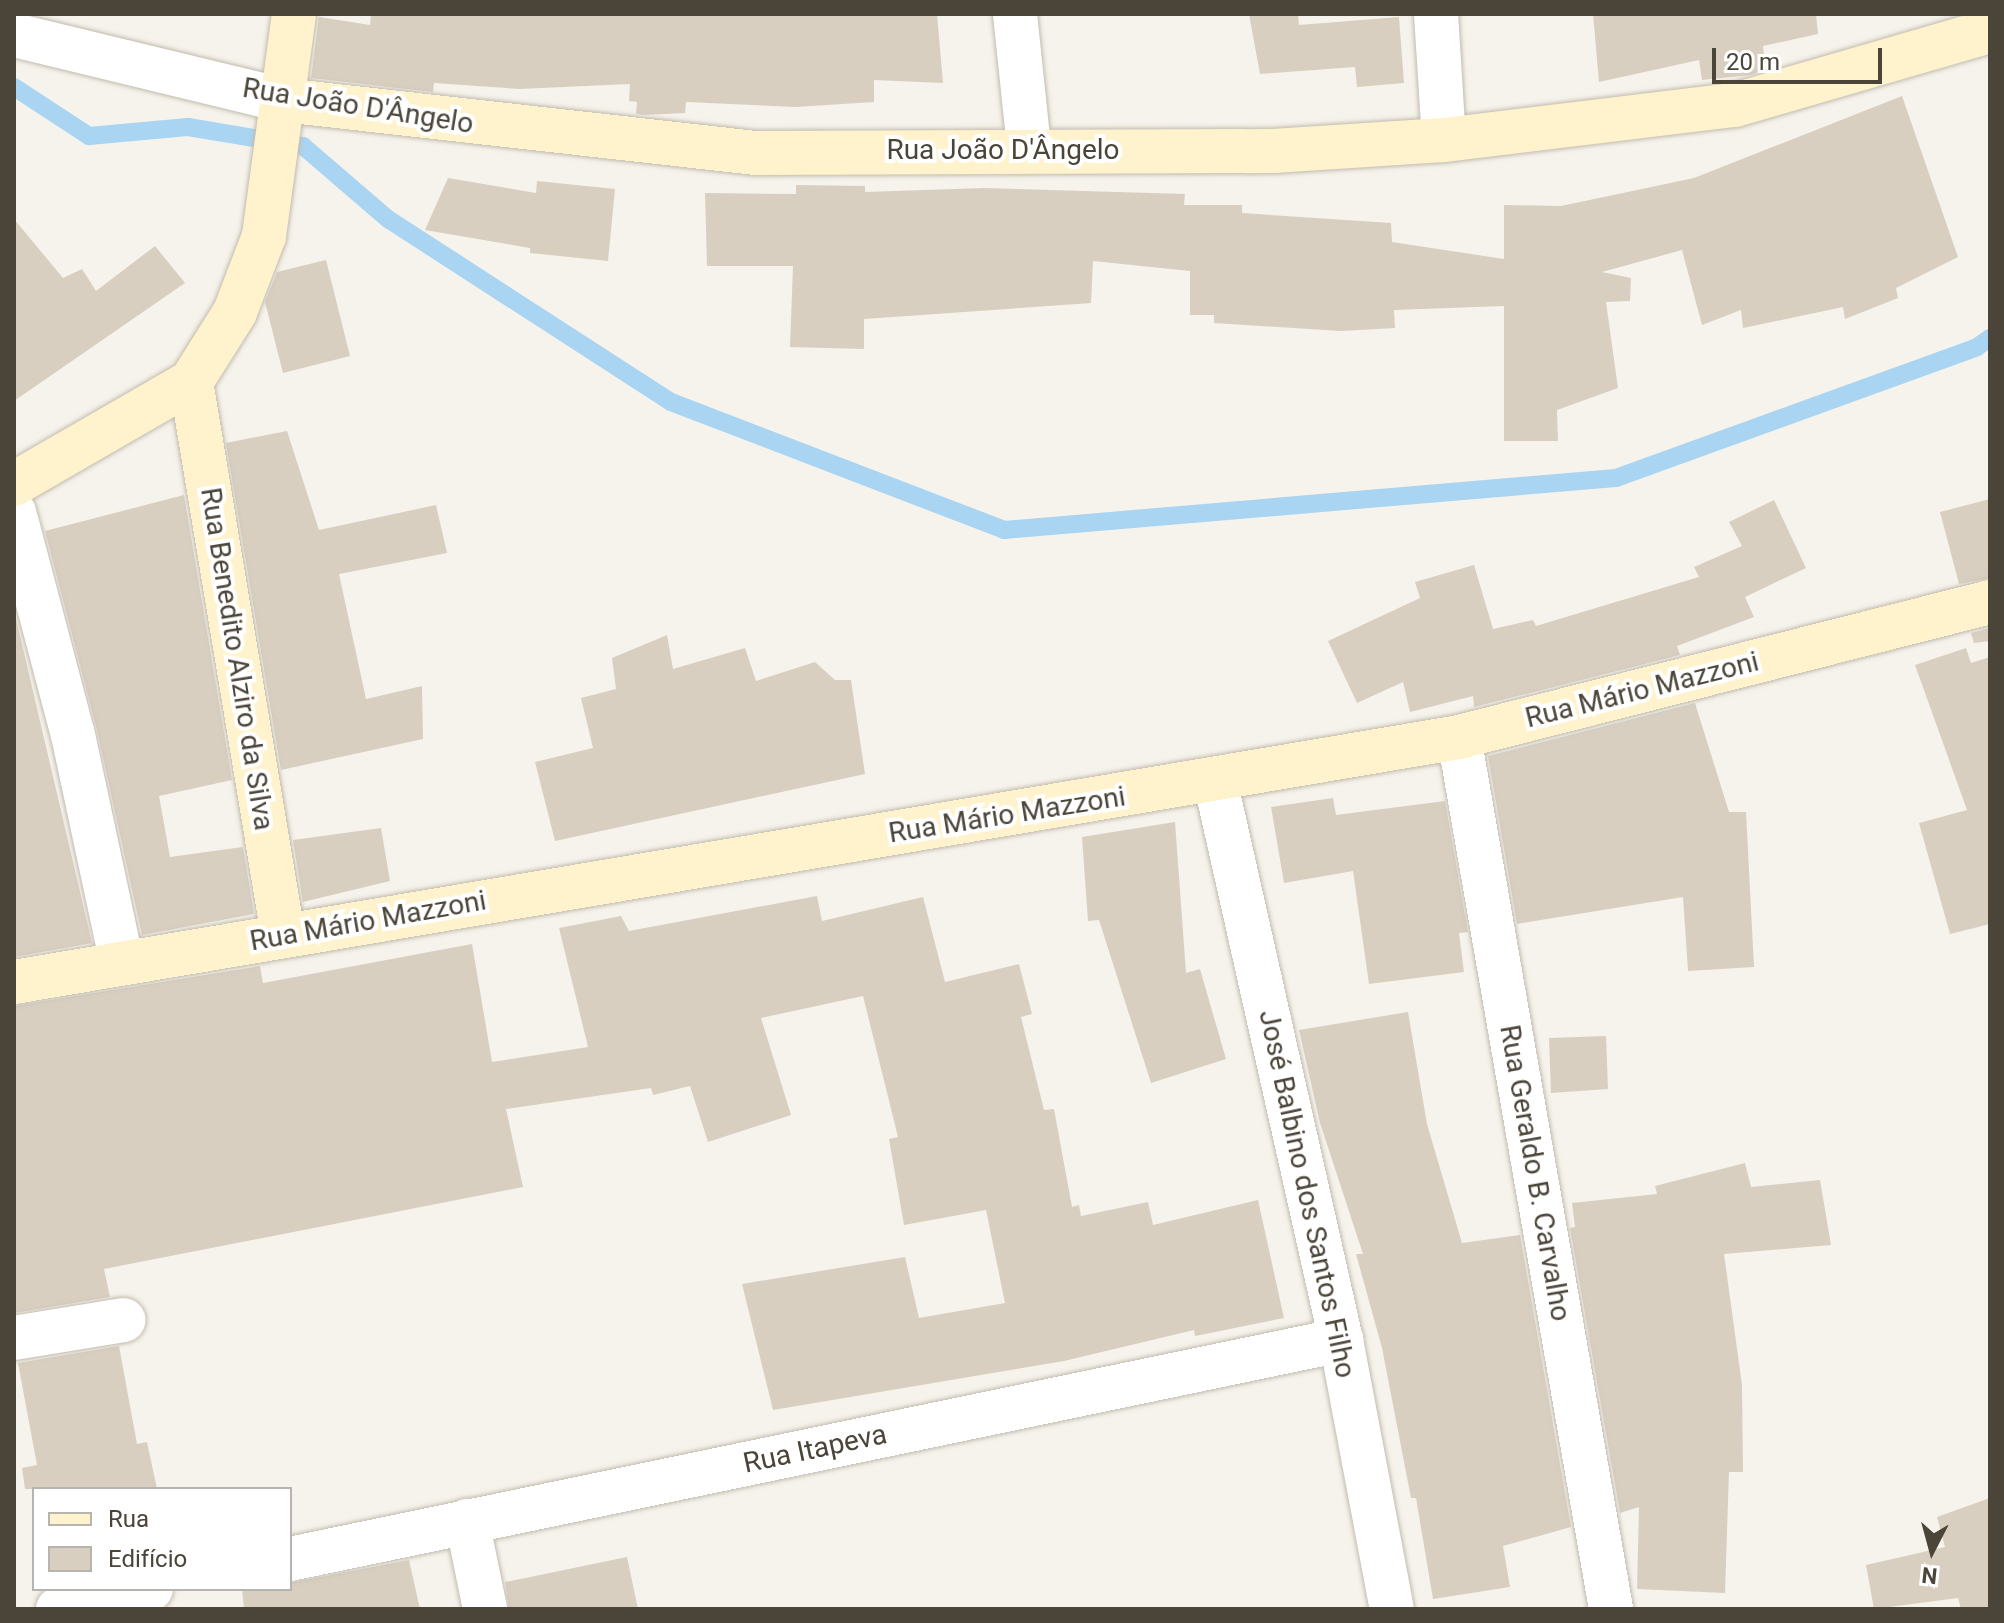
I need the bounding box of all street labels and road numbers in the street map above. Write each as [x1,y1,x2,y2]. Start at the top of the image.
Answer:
street label: Rua João D'Ângelo [240,71,476,141]
street label: Rua João D'Ângelo [886,133,1120,167]
street label: Rua Benedito Alziro da Silva [193,485,281,833]
street label: Rua Mário Mazzoni [1522,645,1762,735]
street label: Rua Mário Mazzoni [886,780,1128,850]
street label: Rua Mário Mazzoni [247,884,489,958]
street label: José Balbino dos Santos Filho [1252,1007,1362,1381]
street label: Rua Geraldo B. Carvalho [1492,1022,1578,1324]
street label: Rua Itapeva [740,1417,890,1481]

